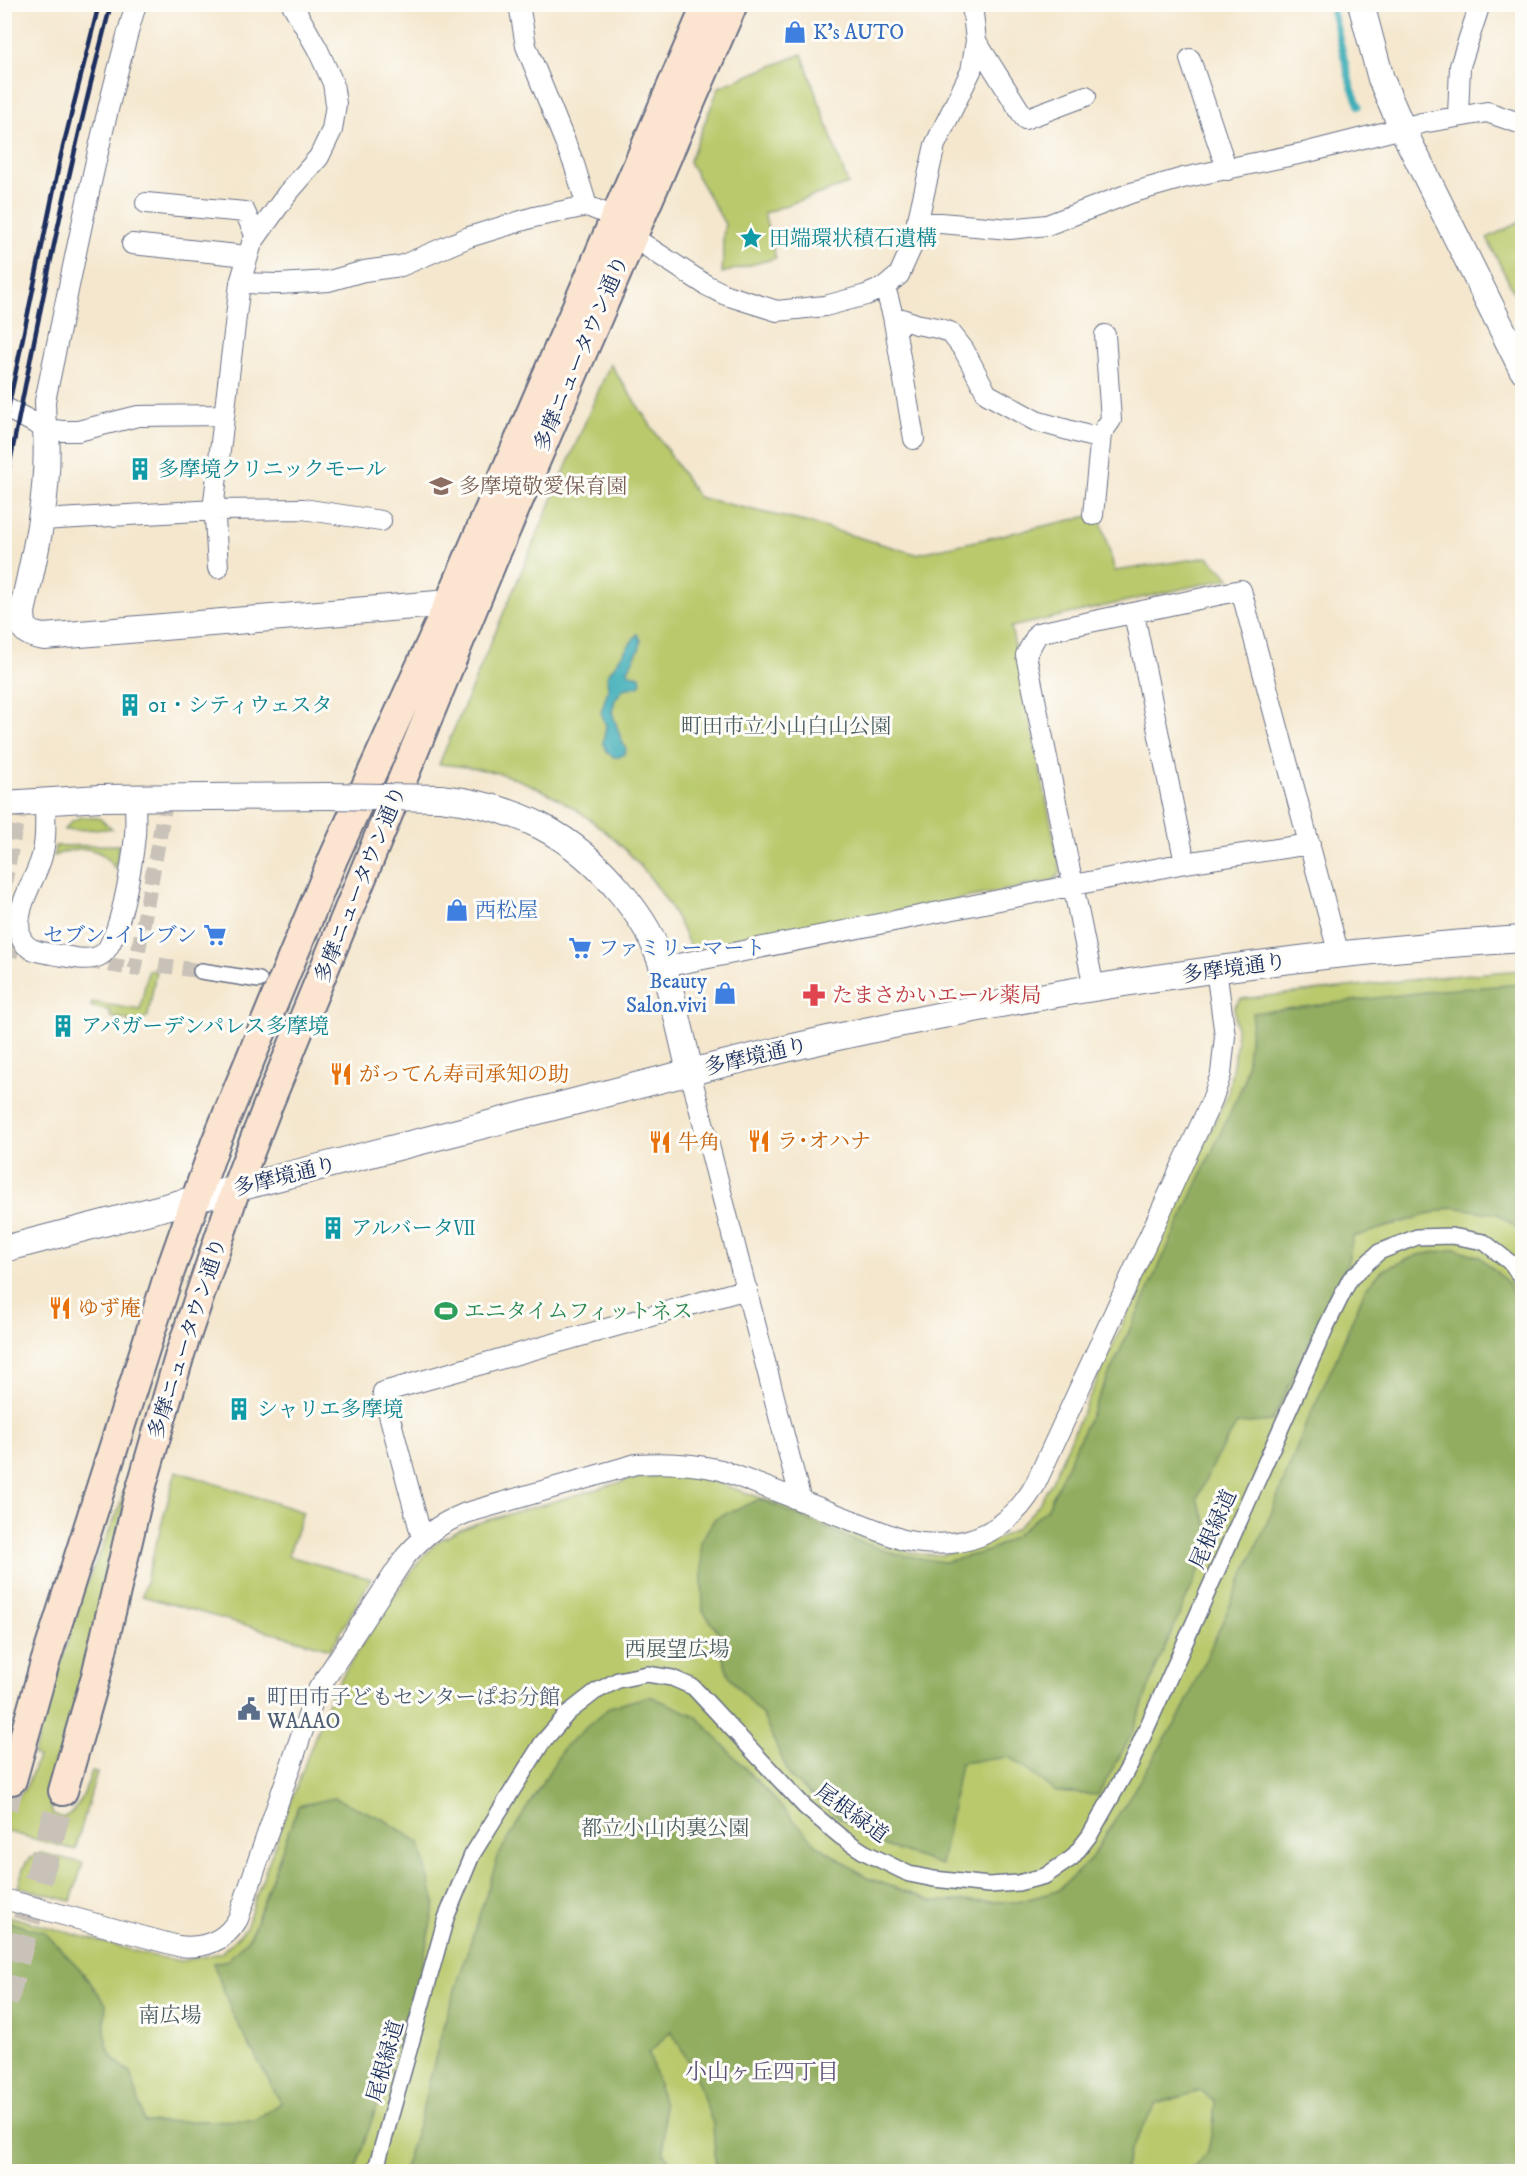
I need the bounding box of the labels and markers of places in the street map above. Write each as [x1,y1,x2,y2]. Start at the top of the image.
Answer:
shop icon: K's AUTO [782,19,808,45]
place label: K's AUTO [813,20,904,46]
place icon: 田端環状積石遺構 [738,225,764,251]
place label: 田端環状積石遺構 [769,226,937,252]
building icon: 多摩境クリニックモール [127,456,153,482]
place label: 多摩境クリニックモール [158,457,386,483]
school or university icon: 多摩境敬愛保育園 [428,473,454,499]
place label: 多摩境敬愛保育園 [459,474,627,500]
building icon: 01・シティウェスタ [117,692,143,718]
place label: 01・シティウェスタ [148,693,332,719]
shop icon: 西松屋 [444,897,470,923]
place label: 西松屋 [475,898,538,924]
supermarket icon: セブン-イレブン [202,922,228,948]
place label: セブン-イレブン [43,923,197,949]
supermarket icon: ファミリーマート [567,935,593,961]
place label: ファミリーマート [598,936,766,962]
place label: Beauty Salon.vivi [626,969,708,1019]
shop icon: Beauty Salon.vivi [712,980,738,1006]
pharmacy icon: たまさかいエール薬局 [801,982,827,1008]
place label: たまさかいエール薬局 [832,983,1042,1009]
building icon: アパガーデンパレス多摩境 [50,1013,76,1039]
place label: アパガーデンパレス多摩境 [81,1014,329,1040]
restaurant icon: がってん寿司承知の助 [328,1061,354,1087]
place label: がってん寿司承知の助 [359,1062,569,1088]
restaurant icon: ラ･オハナ [746,1128,772,1154]
restaurant icon: 牛角 [647,1129,673,1155]
place label: ラ･オハナ [777,1129,871,1155]
place label: 牛角 [678,1130,720,1156]
building icon: アルバータⅦ [320,1215,346,1241]
place label: アルバータⅦ [351,1216,475,1242]
restaurant icon: ゆず庵 [47,1295,73,1321]
place label: ゆず庵 [78,1296,141,1322]
sports icon: エニタイムフィットネス [433,1298,459,1324]
place label: エニタイムフィットネス [464,1299,693,1325]
building icon: シャリエ多摩境 [226,1396,252,1422]
place label: シャリエ多摩境 [257,1397,403,1423]
place label: 町田市子どもセンターぱお分館 WAAAO [266,1685,560,1735]
public building icon: 町田市子どもセンターぱお分館 WAAAO [236,1696,262,1722]

